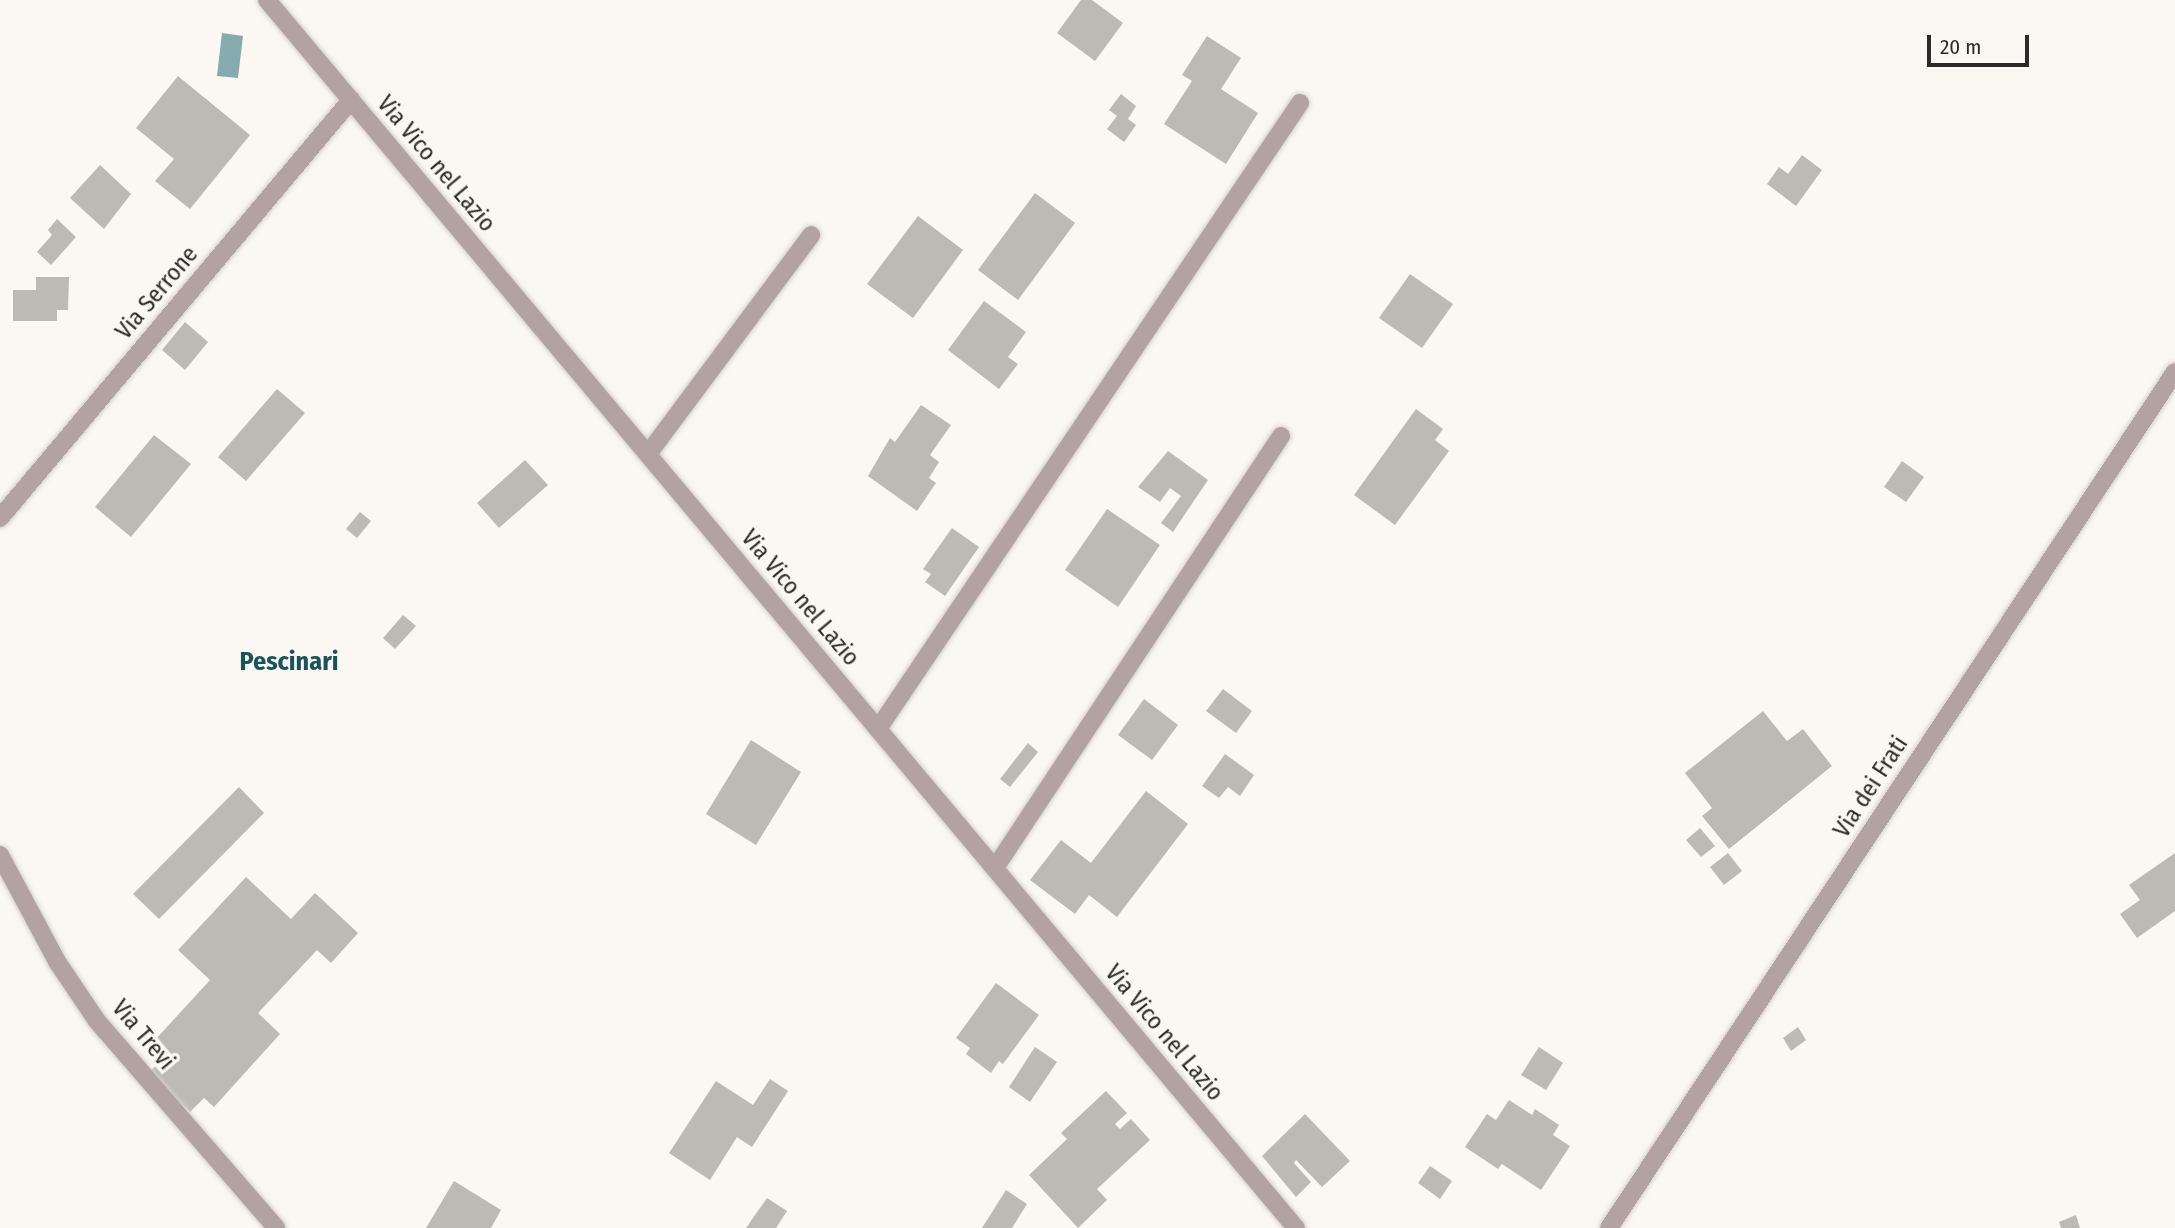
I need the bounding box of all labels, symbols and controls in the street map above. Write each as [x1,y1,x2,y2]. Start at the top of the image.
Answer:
scale bar [1930,21,2032,65]
text: 20 m [1940,34,1981,60]
street label: Via Vico nel Lazio [371,90,501,238]
street label: Via Serrone [110,241,204,345]
street label: Via Vico nel Lazio [735,524,865,672]
district label: Pescinari [240,646,338,678]
street label: Via dei Frati [1828,731,1914,843]
street label: Via Vico nel Lazio [1099,959,1229,1107]
street label: Via Trevi [106,994,180,1076]

